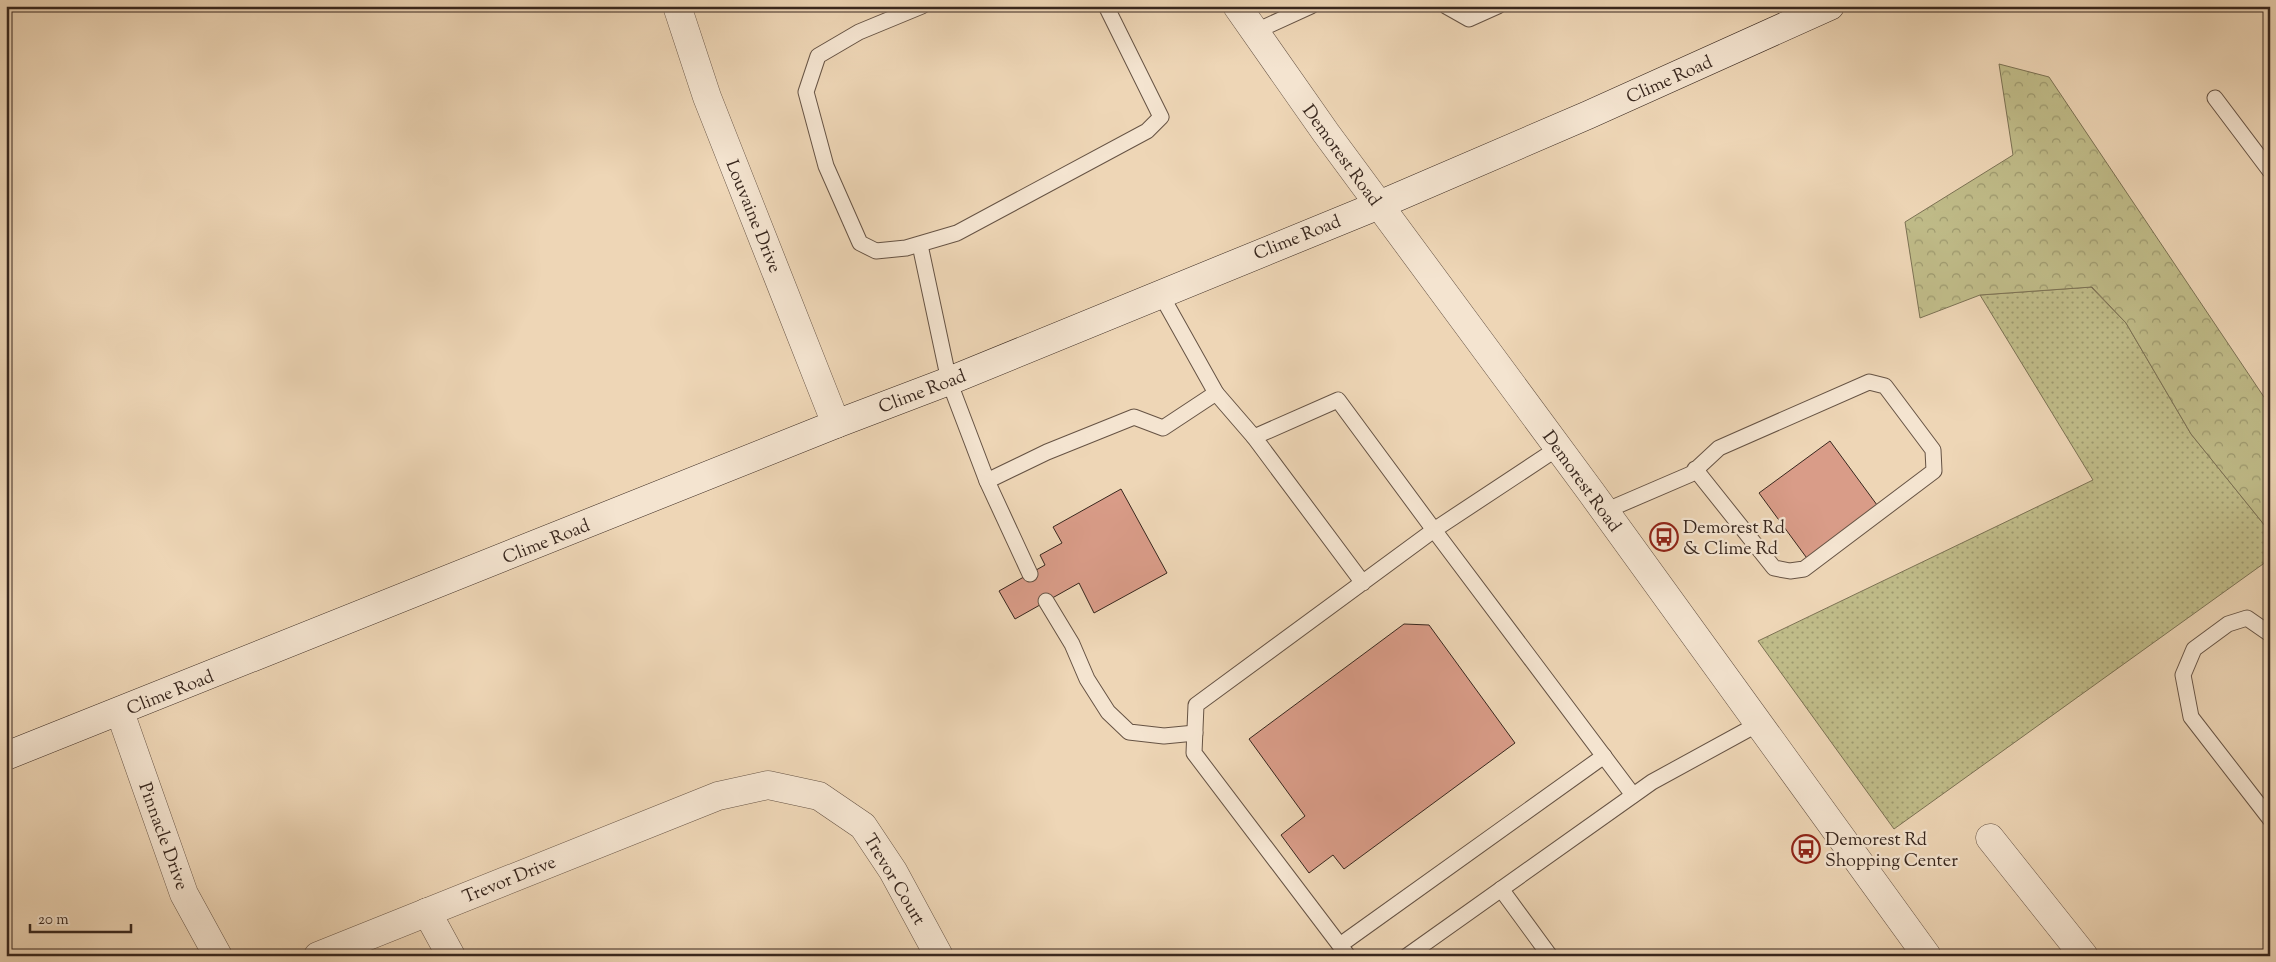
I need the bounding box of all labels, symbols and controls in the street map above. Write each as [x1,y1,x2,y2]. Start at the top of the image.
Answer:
street label: Clime Road [1622,50,1717,111]
street label: Demorest Road [1295,100,1386,212]
street label: Louvaine Drive [718,156,787,277]
street label: Clime Road [1250,210,1345,268]
street label: Clime Road [875,364,970,421]
street label: Demorest Road [1535,426,1626,538]
street label: Clime Road [499,514,594,572]
place label: Demorest Rd & Clime Rd [1683,516,1785,563]
bus stop icon: Demorest Rd & Clime Rd [1649,522,1679,552]
street label: Clime Road [123,665,218,723]
street label: Pinnacle Drive [131,779,194,894]
place label: Demorest Rd Shopping Center [1825,828,1958,875]
street label: Trevor Court [856,829,931,931]
bus stop icon: Demorest Rd Shopping Center [1791,834,1821,864]
street label: Trevor Drive [459,850,560,911]
scale bar [30,902,131,934]
text: 20 m [38,910,69,931]

